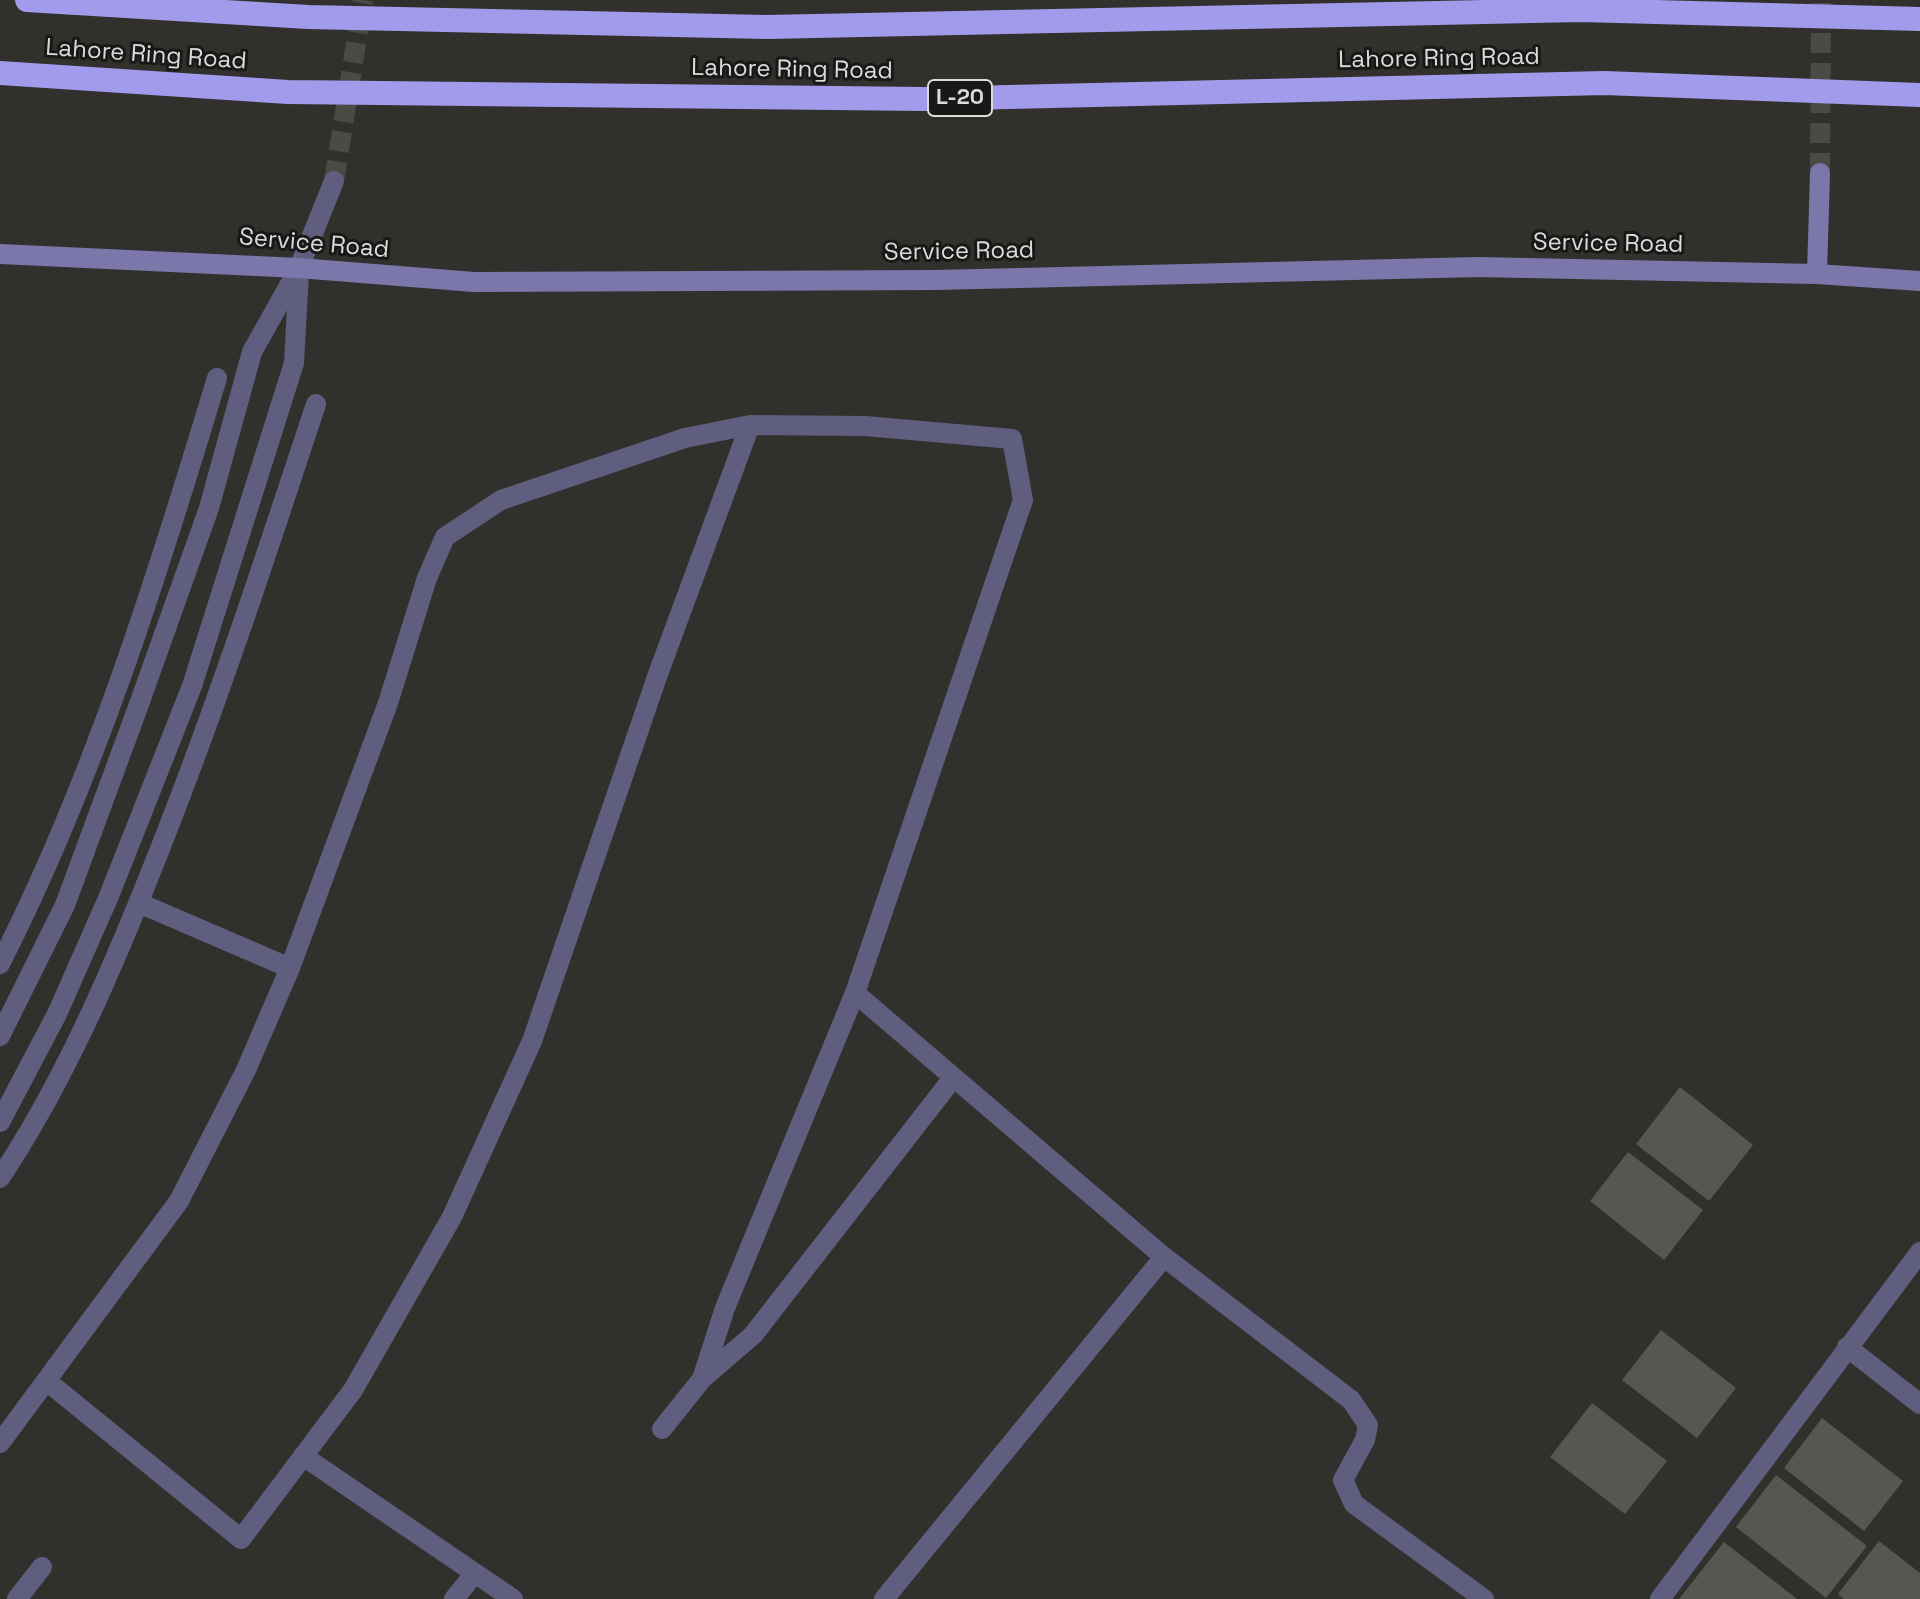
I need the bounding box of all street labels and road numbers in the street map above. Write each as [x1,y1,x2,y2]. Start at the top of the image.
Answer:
street label: Lahore Ring Road [44,34,248,76]
street label: Lahore Ring Road [1338,43,1540,75]
street label: Lahore Ring Road [691,54,893,86]
road number: L-20 [928,80,992,116]
street label: Service Road [238,223,390,265]
street label: Service Road [1533,228,1683,260]
street label: Service Road [884,236,1034,268]

